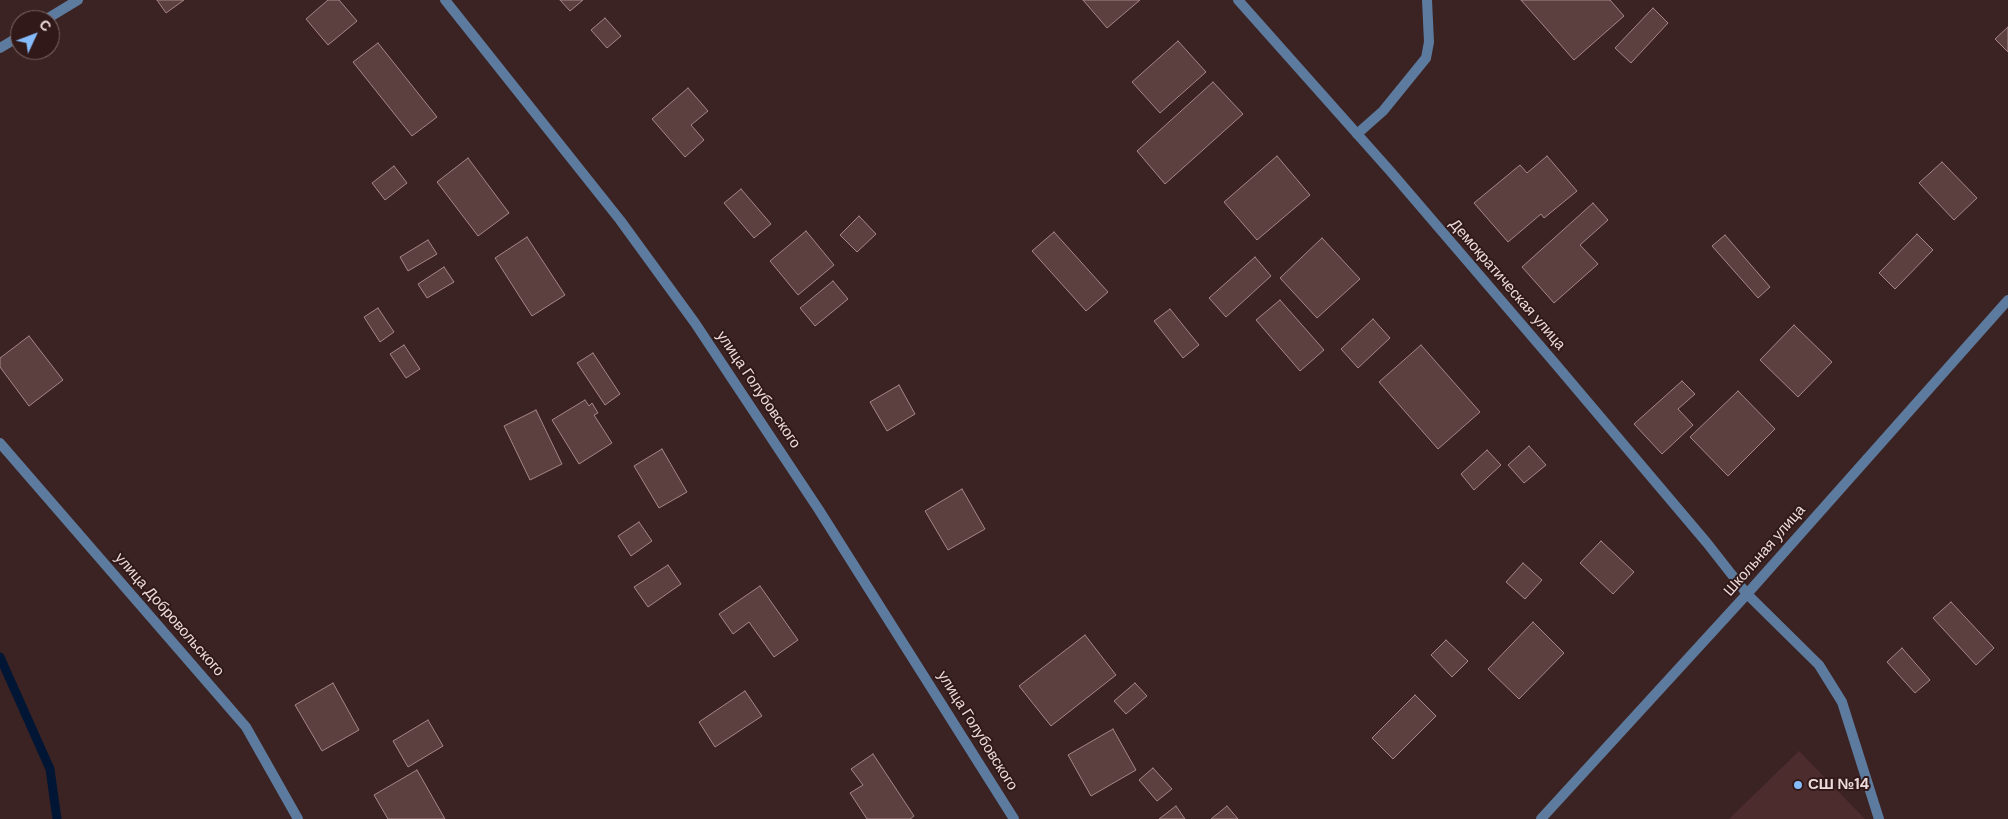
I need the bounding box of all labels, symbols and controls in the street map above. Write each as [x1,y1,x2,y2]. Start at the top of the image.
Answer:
north arrow [10,10,60,60]
text: С [35,16,55,35]
street label: Демократическая улица [1445,216,1569,354]
street label: улица Голубовского [712,328,804,452]
street label: Школьная улица [1720,502,1810,600]
street label: улица Добровольского [111,550,227,680]
street label: улица Голубовского [933,668,1021,794]
place label: СШ №14 [1808,776,1869,794]
marker: СШ №14 [1792,779,1804,791]

